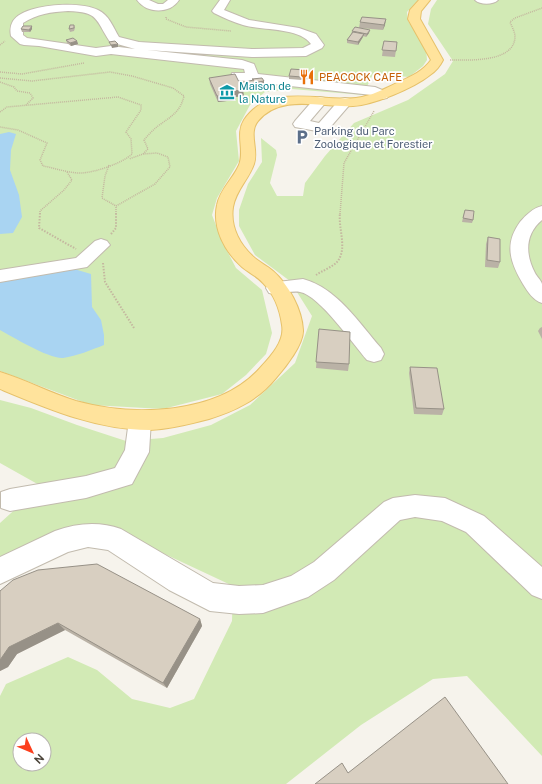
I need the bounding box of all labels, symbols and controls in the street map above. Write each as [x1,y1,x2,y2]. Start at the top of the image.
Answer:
restaurant icon: PEACOCK CAFE [298,68,316,86]
place label: PEACOCK CAFE [319,71,402,83]
place label: Maison de la Nature [239,80,291,105]
museum icon: Maison de la Nature [218,83,236,101]
place label: Parking du Parc Zoologique et Forestier [314,125,433,150]
parking icon: Parking du Parc Zoologique et Forestier [293,128,311,146]
north arrow [12,732,52,772]
text: N [32,752,46,766]

